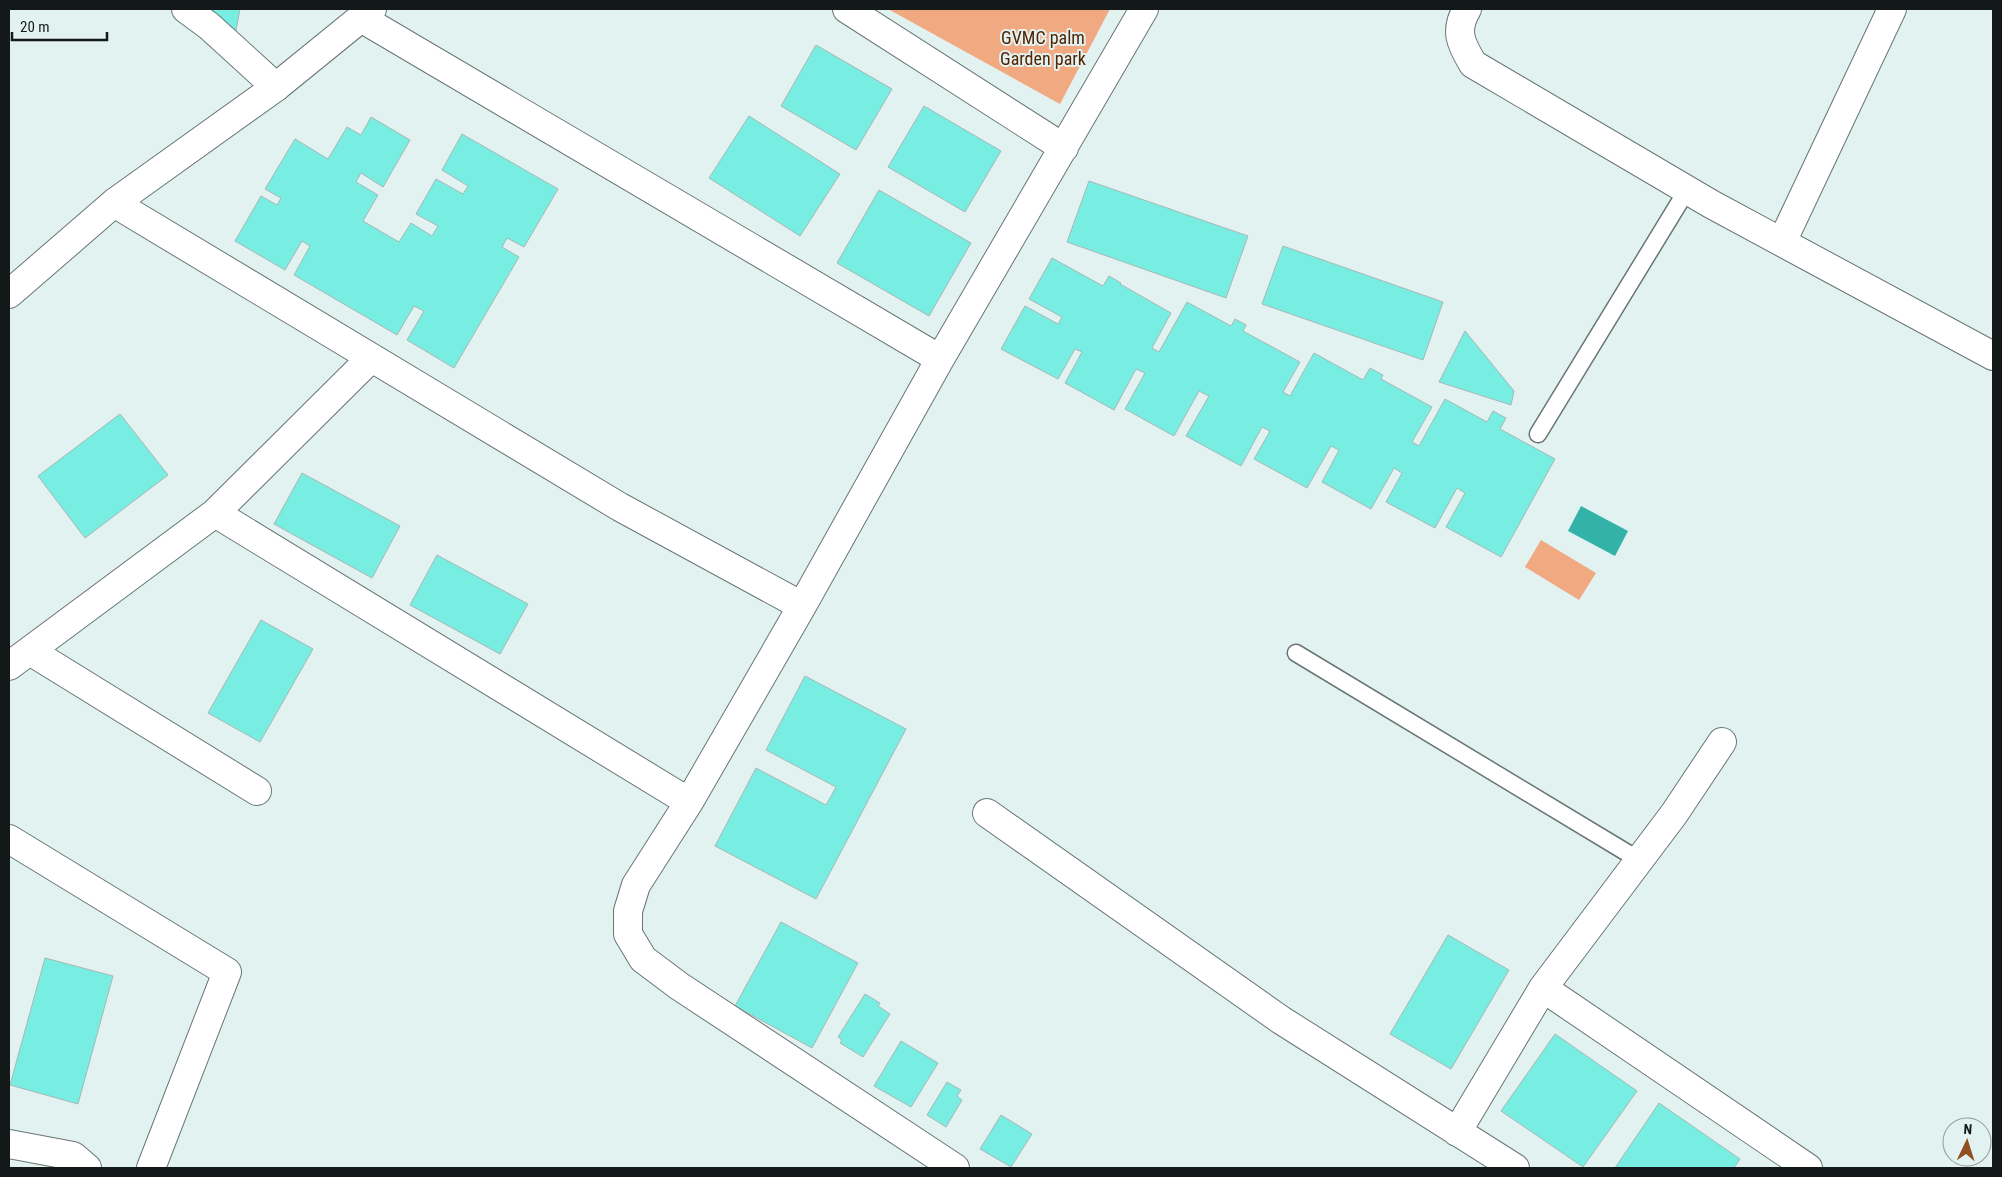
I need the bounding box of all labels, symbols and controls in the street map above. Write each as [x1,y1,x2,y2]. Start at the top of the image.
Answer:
scale bar [12,10,108,42]
text: 20 m [20,18,50,36]
park label: GVMC palm Garden park [1000,27,1086,69]
north arrow [1942,1117,1992,1167]
text: N [1963,1121,1973,1137]

